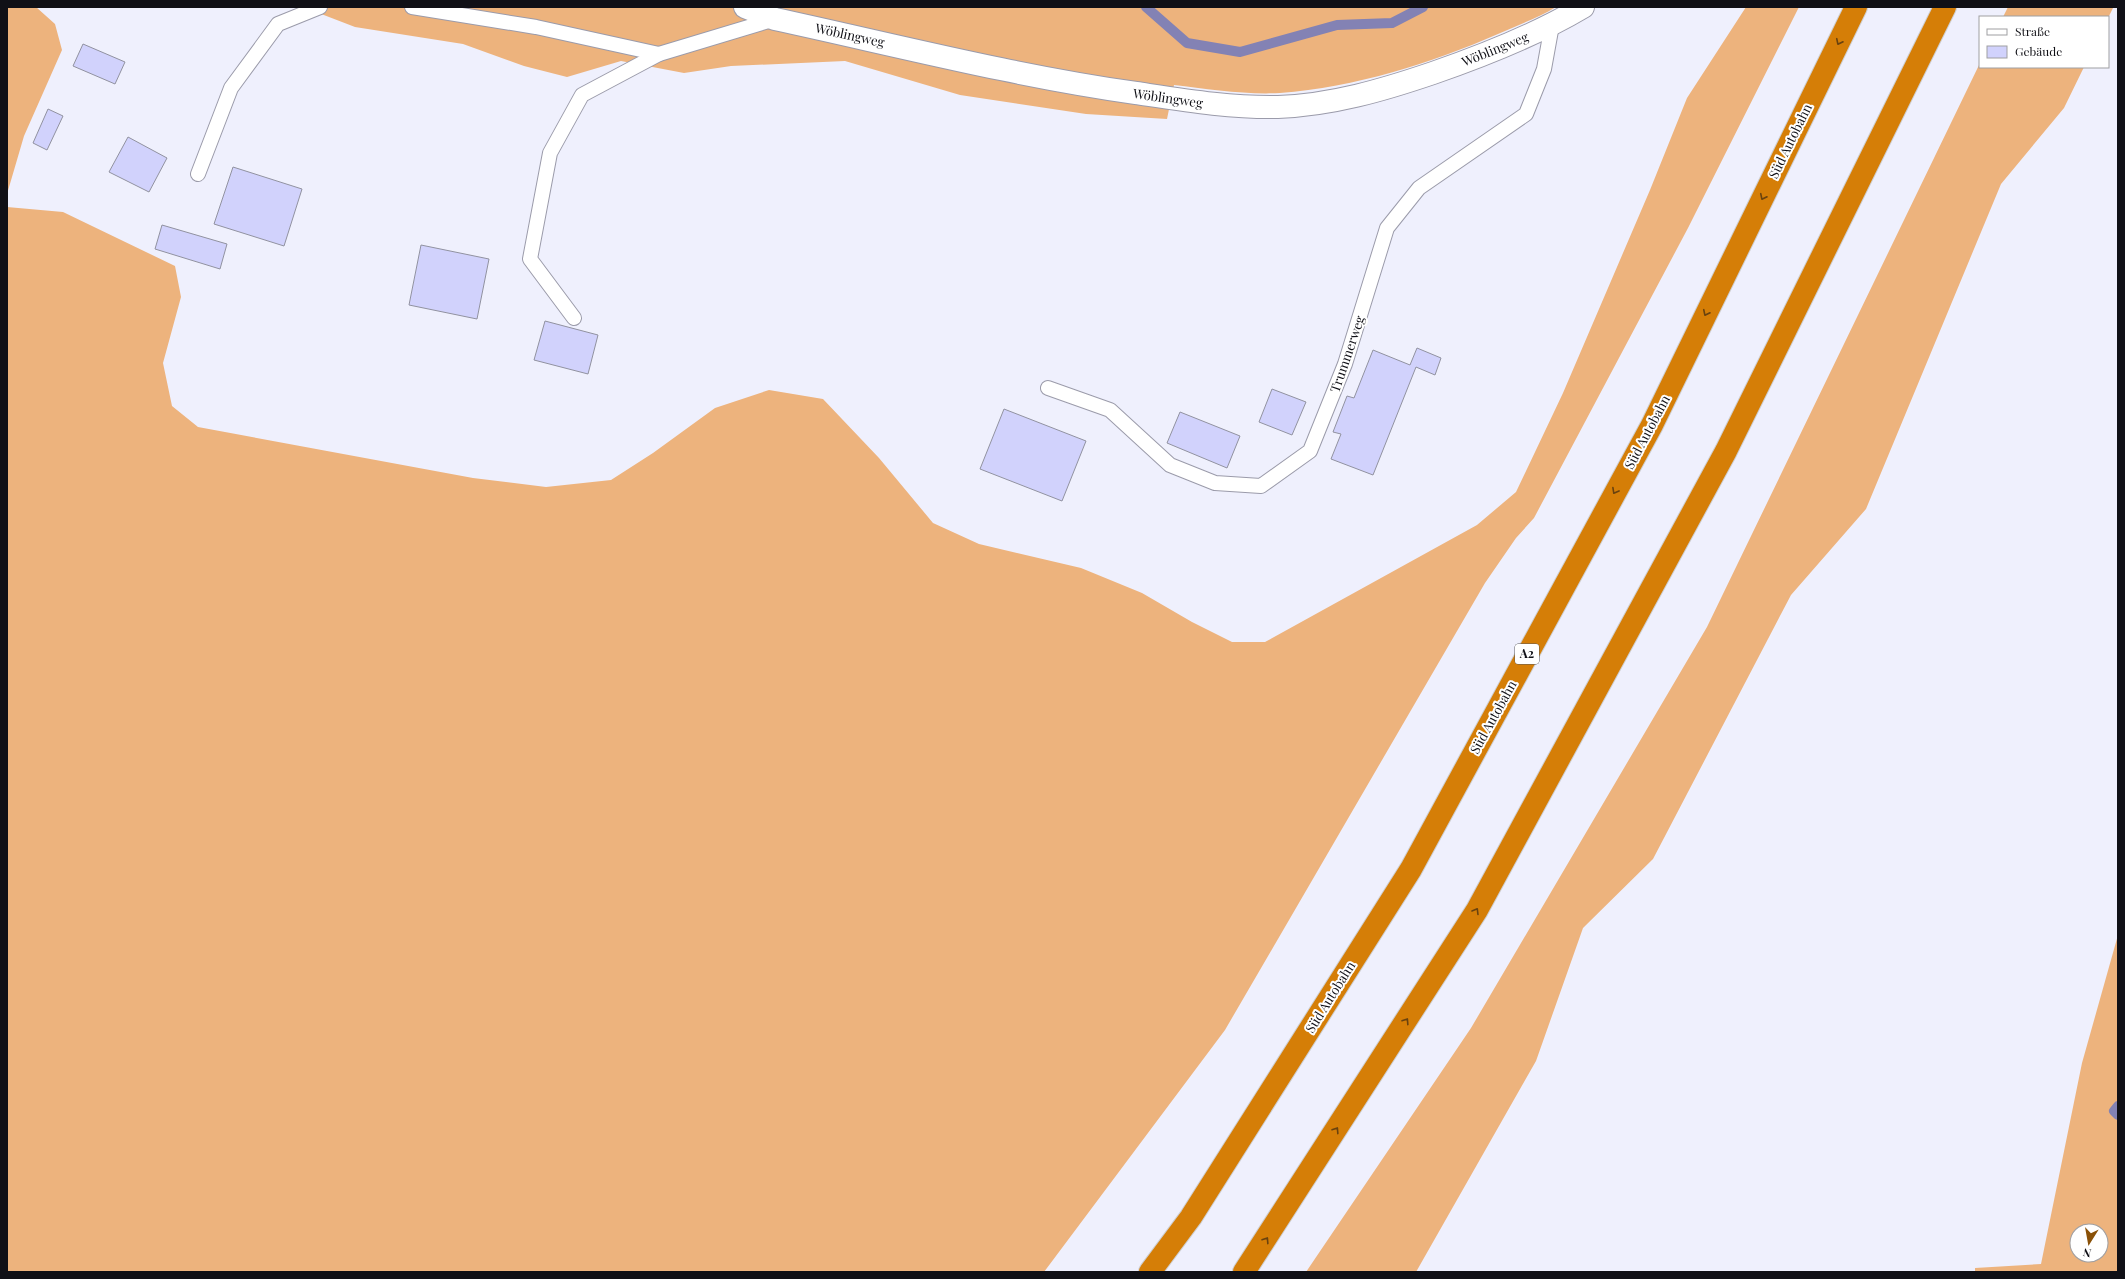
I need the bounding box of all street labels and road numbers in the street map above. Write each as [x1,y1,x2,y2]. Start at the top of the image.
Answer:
street label: Wöblingweg [813,19,886,50]
street label: Wöblingweg [1458,27,1531,70]
street label: Wöblingweg [1131,84,1204,111]
street label: Süd Autobahn [1764,100,1815,181]
street label: Trummerweg [1325,313,1368,395]
street label: Süd Autobahn [1620,392,1673,472]
road number: A2 [1515,644,1539,664]
street label: Süd Autobahn [1465,677,1520,756]
street label: Süd Autobahn [1301,958,1358,1036]

